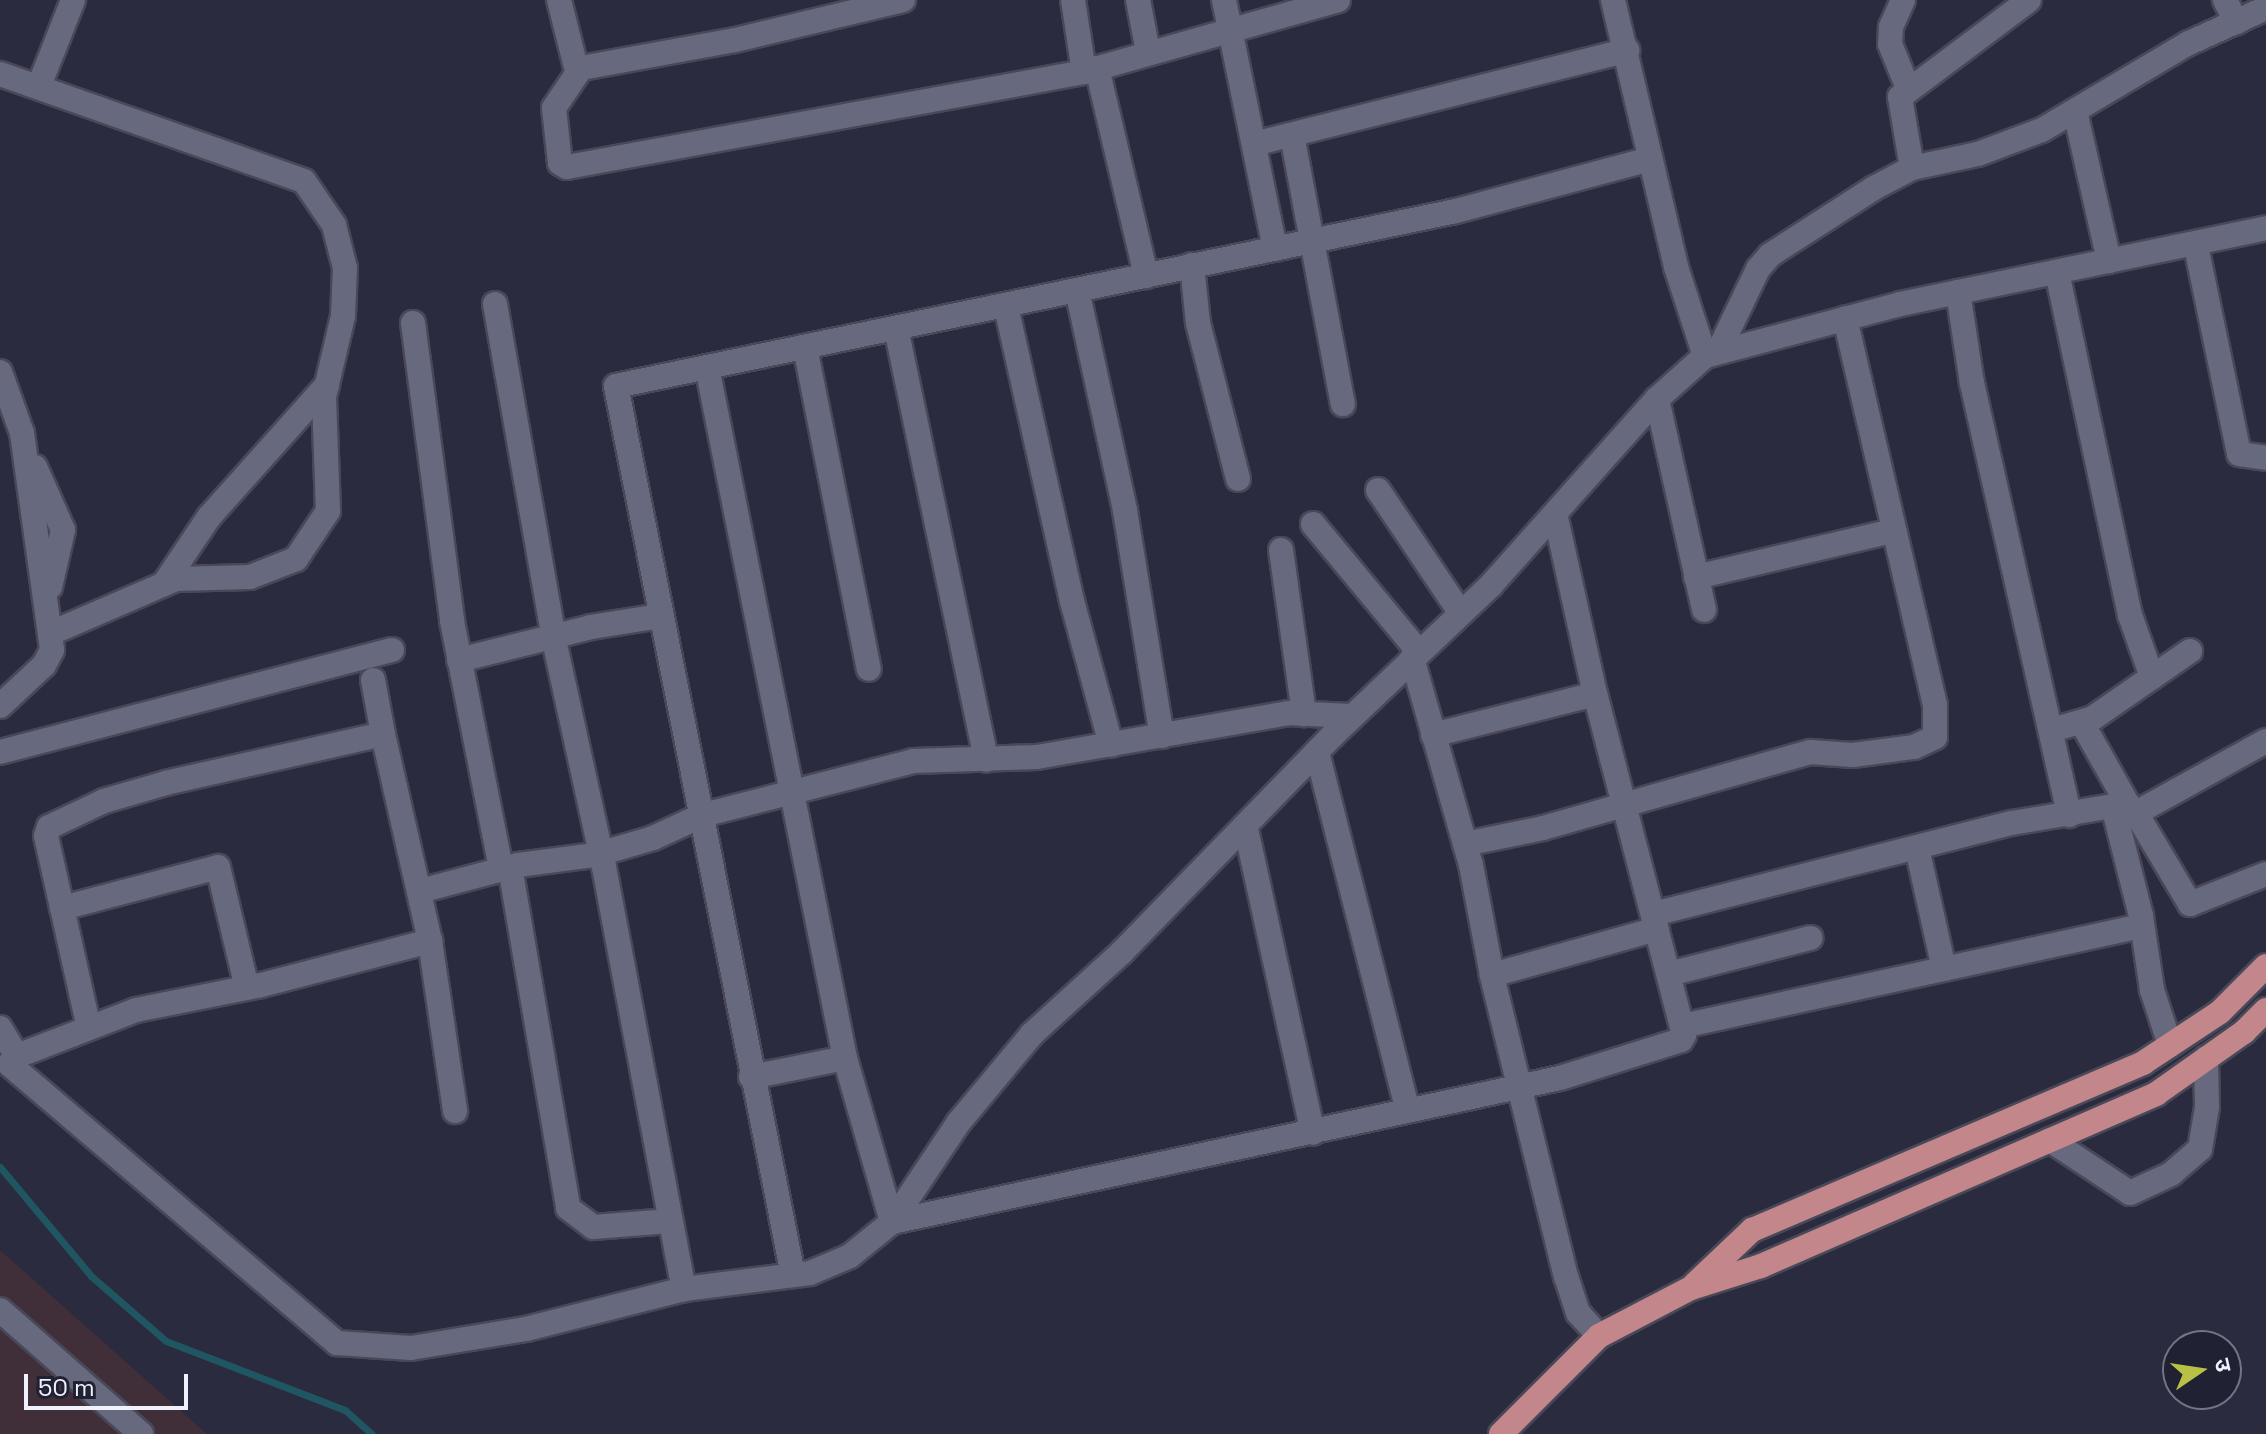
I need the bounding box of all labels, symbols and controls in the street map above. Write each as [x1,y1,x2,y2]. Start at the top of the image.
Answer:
north arrow [2162,1330,2242,1410]
text: उ [2208,1356,2239,1374]
scale bar [28,1358,192,1408]
text: 50 m [38,1372,95,1403]

